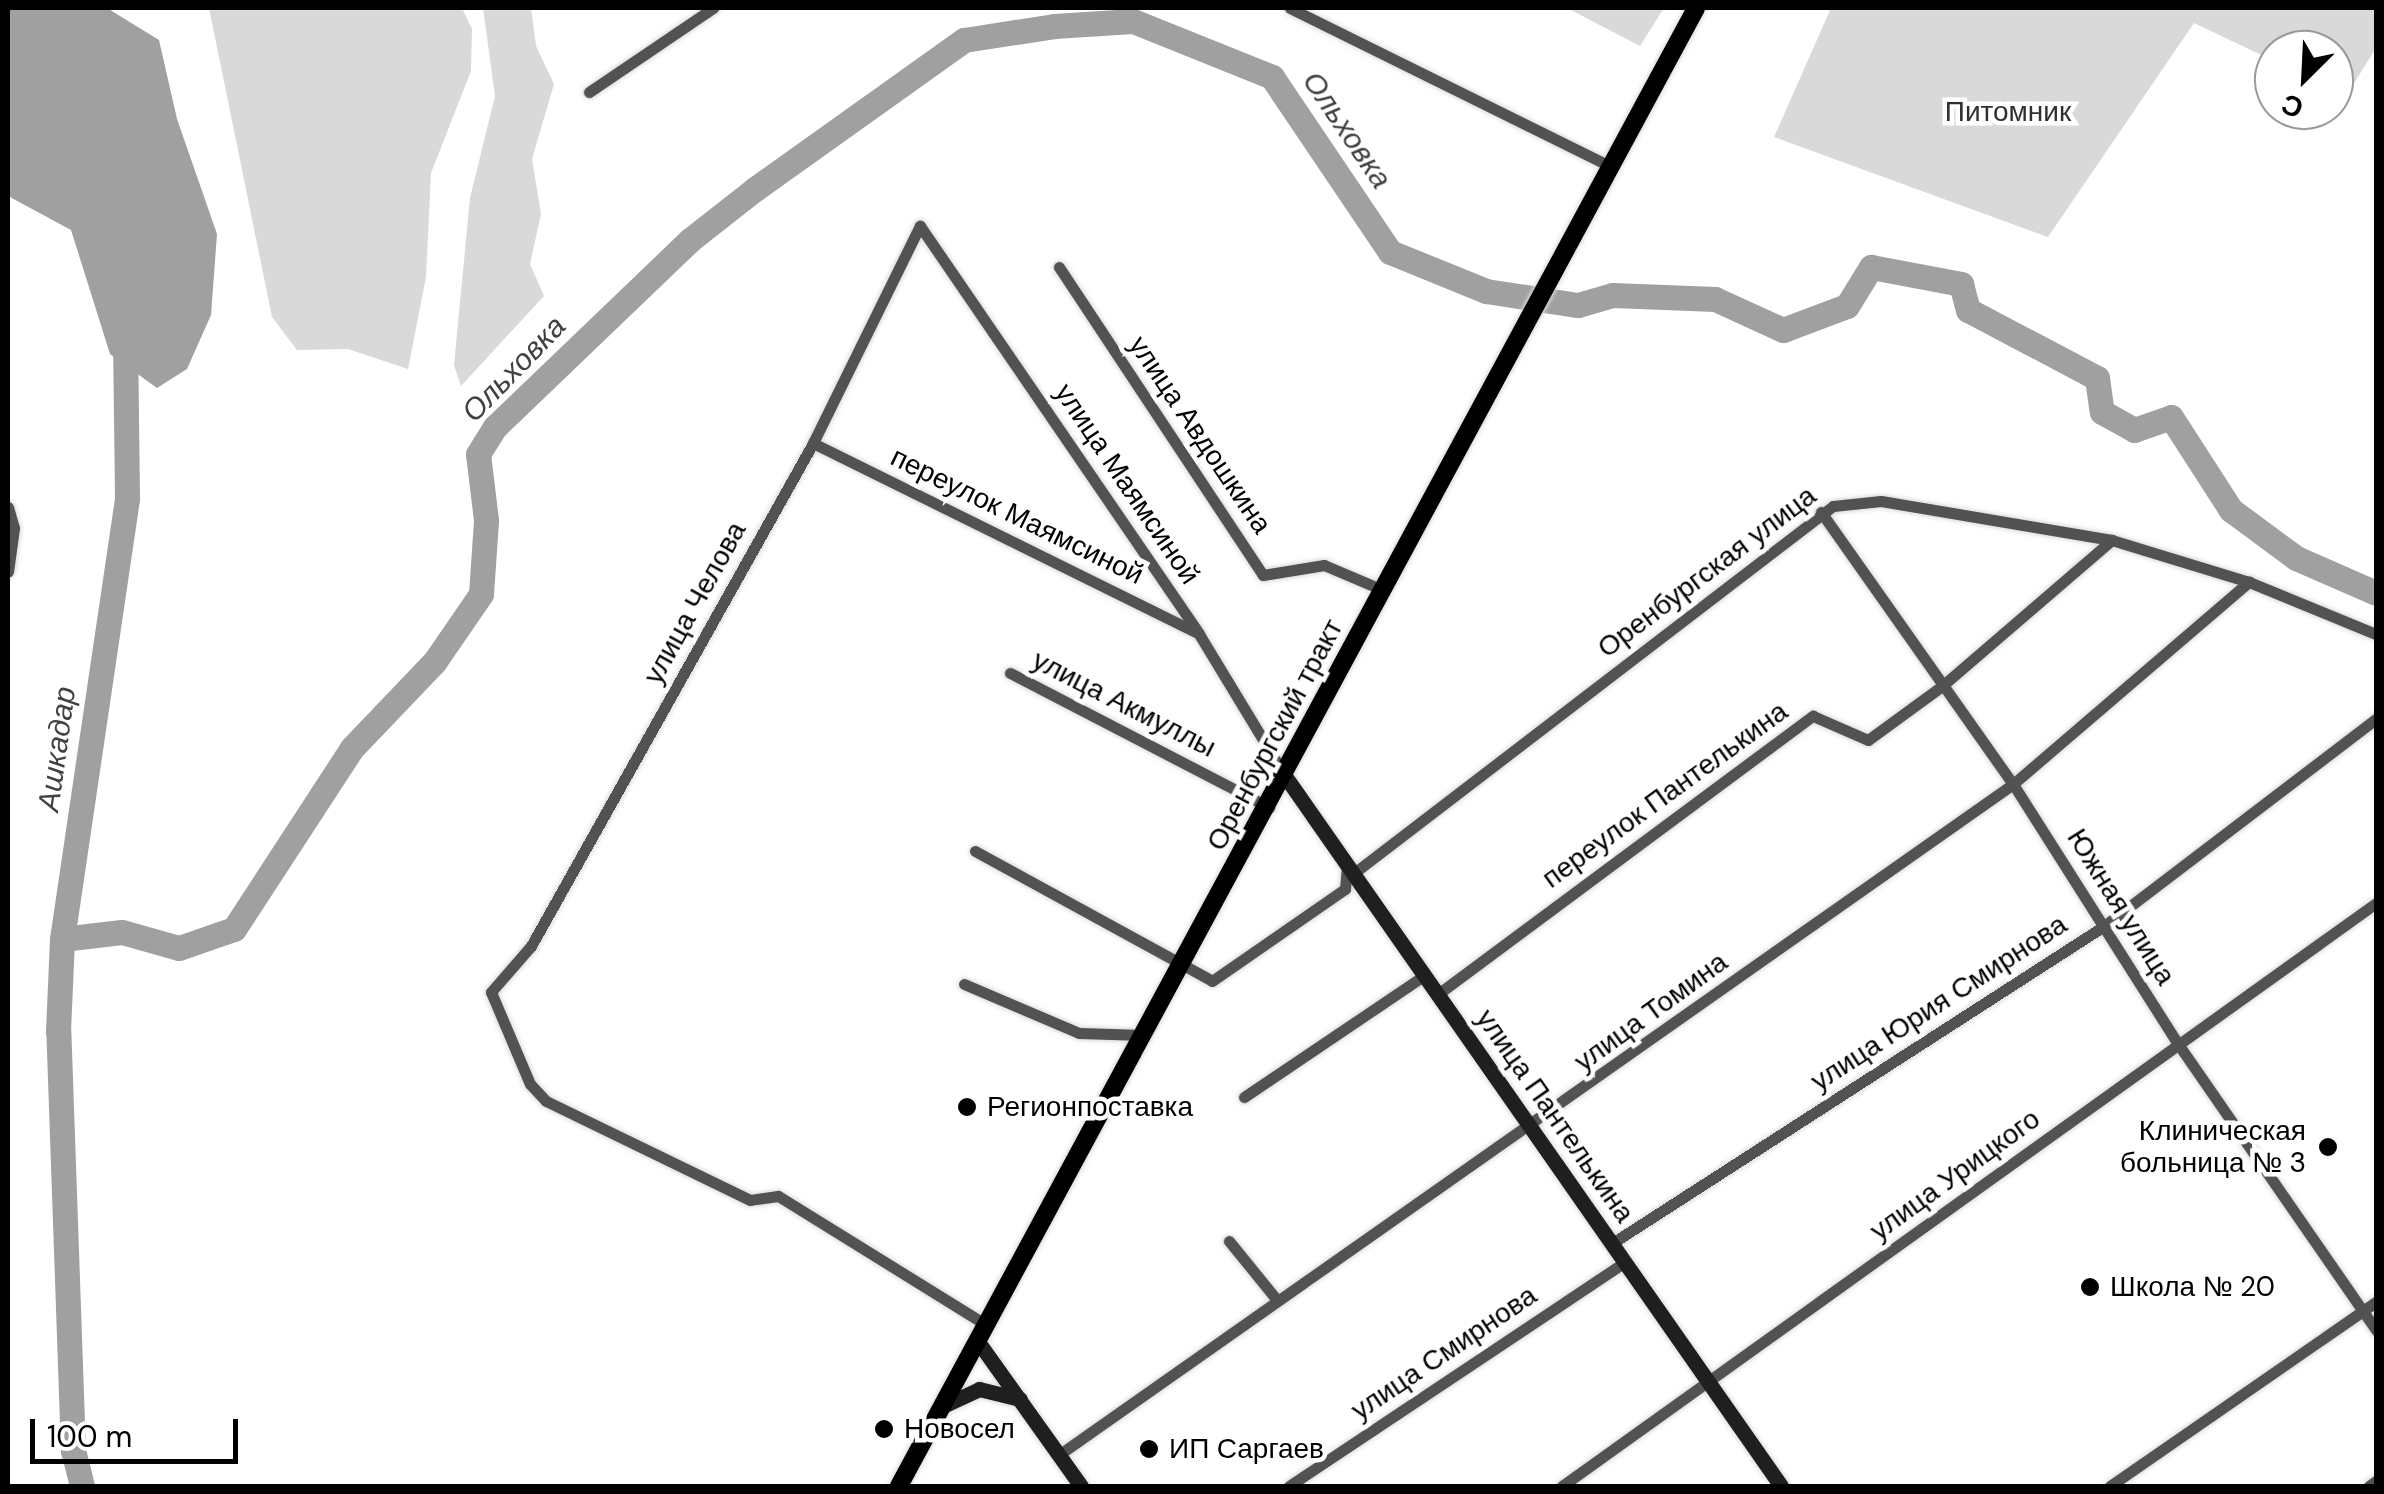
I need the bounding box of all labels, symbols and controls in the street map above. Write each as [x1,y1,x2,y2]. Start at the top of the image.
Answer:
north arrow [2254,30,2354,130]
water label: Ольховка [1295,65,1399,195]
text: С [2276,85,2309,127]
park label: Питомник [1945,95,2071,129]
water label: Ольховка [455,308,573,430]
street label: улица Авдошкина [1121,330,1279,540]
street label: улица Маямсиной [1048,377,1206,591]
street label: переулок Маямсиной [885,440,1149,592]
street label: Оренбургская улица [1591,479,1823,665]
street label: улица Челова [637,516,753,690]
street label: Оренбургский тракт [1200,614,1350,856]
street label: улица Акмуллы [1027,643,1221,765]
water label: Ашкадар [30,684,84,814]
street label: переулок Пантелькина [1536,695,1794,895]
street label: Южная улица [2060,823,2182,991]
street label: улица Юрия Смирнова [1805,908,2073,1098]
street label: улица Томина [1568,945,1734,1079]
street label: улица Пантелькина [1469,1003,1641,1229]
place label: Регионпоставка [987,1090,1193,1124]
marker: Регионпоставка [956,1096,978,1118]
street label: улица Урицкого [1864,1102,2046,1248]
place label: Клиническая больница № 3 [2120,1114,2306,1180]
marker: Клиническая больница № 3 [2315,1134,2341,1160]
place label: Школа № 20 [2110,1270,2275,1304]
marker: Школа № 20 [2079,1276,2101,1298]
street label: улица Смирнова [1345,1279,1543,1427]
scale bar [35,1399,242,1461]
place label: Новосел [904,1412,1015,1446]
text: 100 m [47,1417,132,1456]
marker: Новосел [873,1418,895,1440]
place label: ИП Саргаев [1169,1432,1324,1466]
marker: ИП Саргаев [1138,1438,1160,1460]

